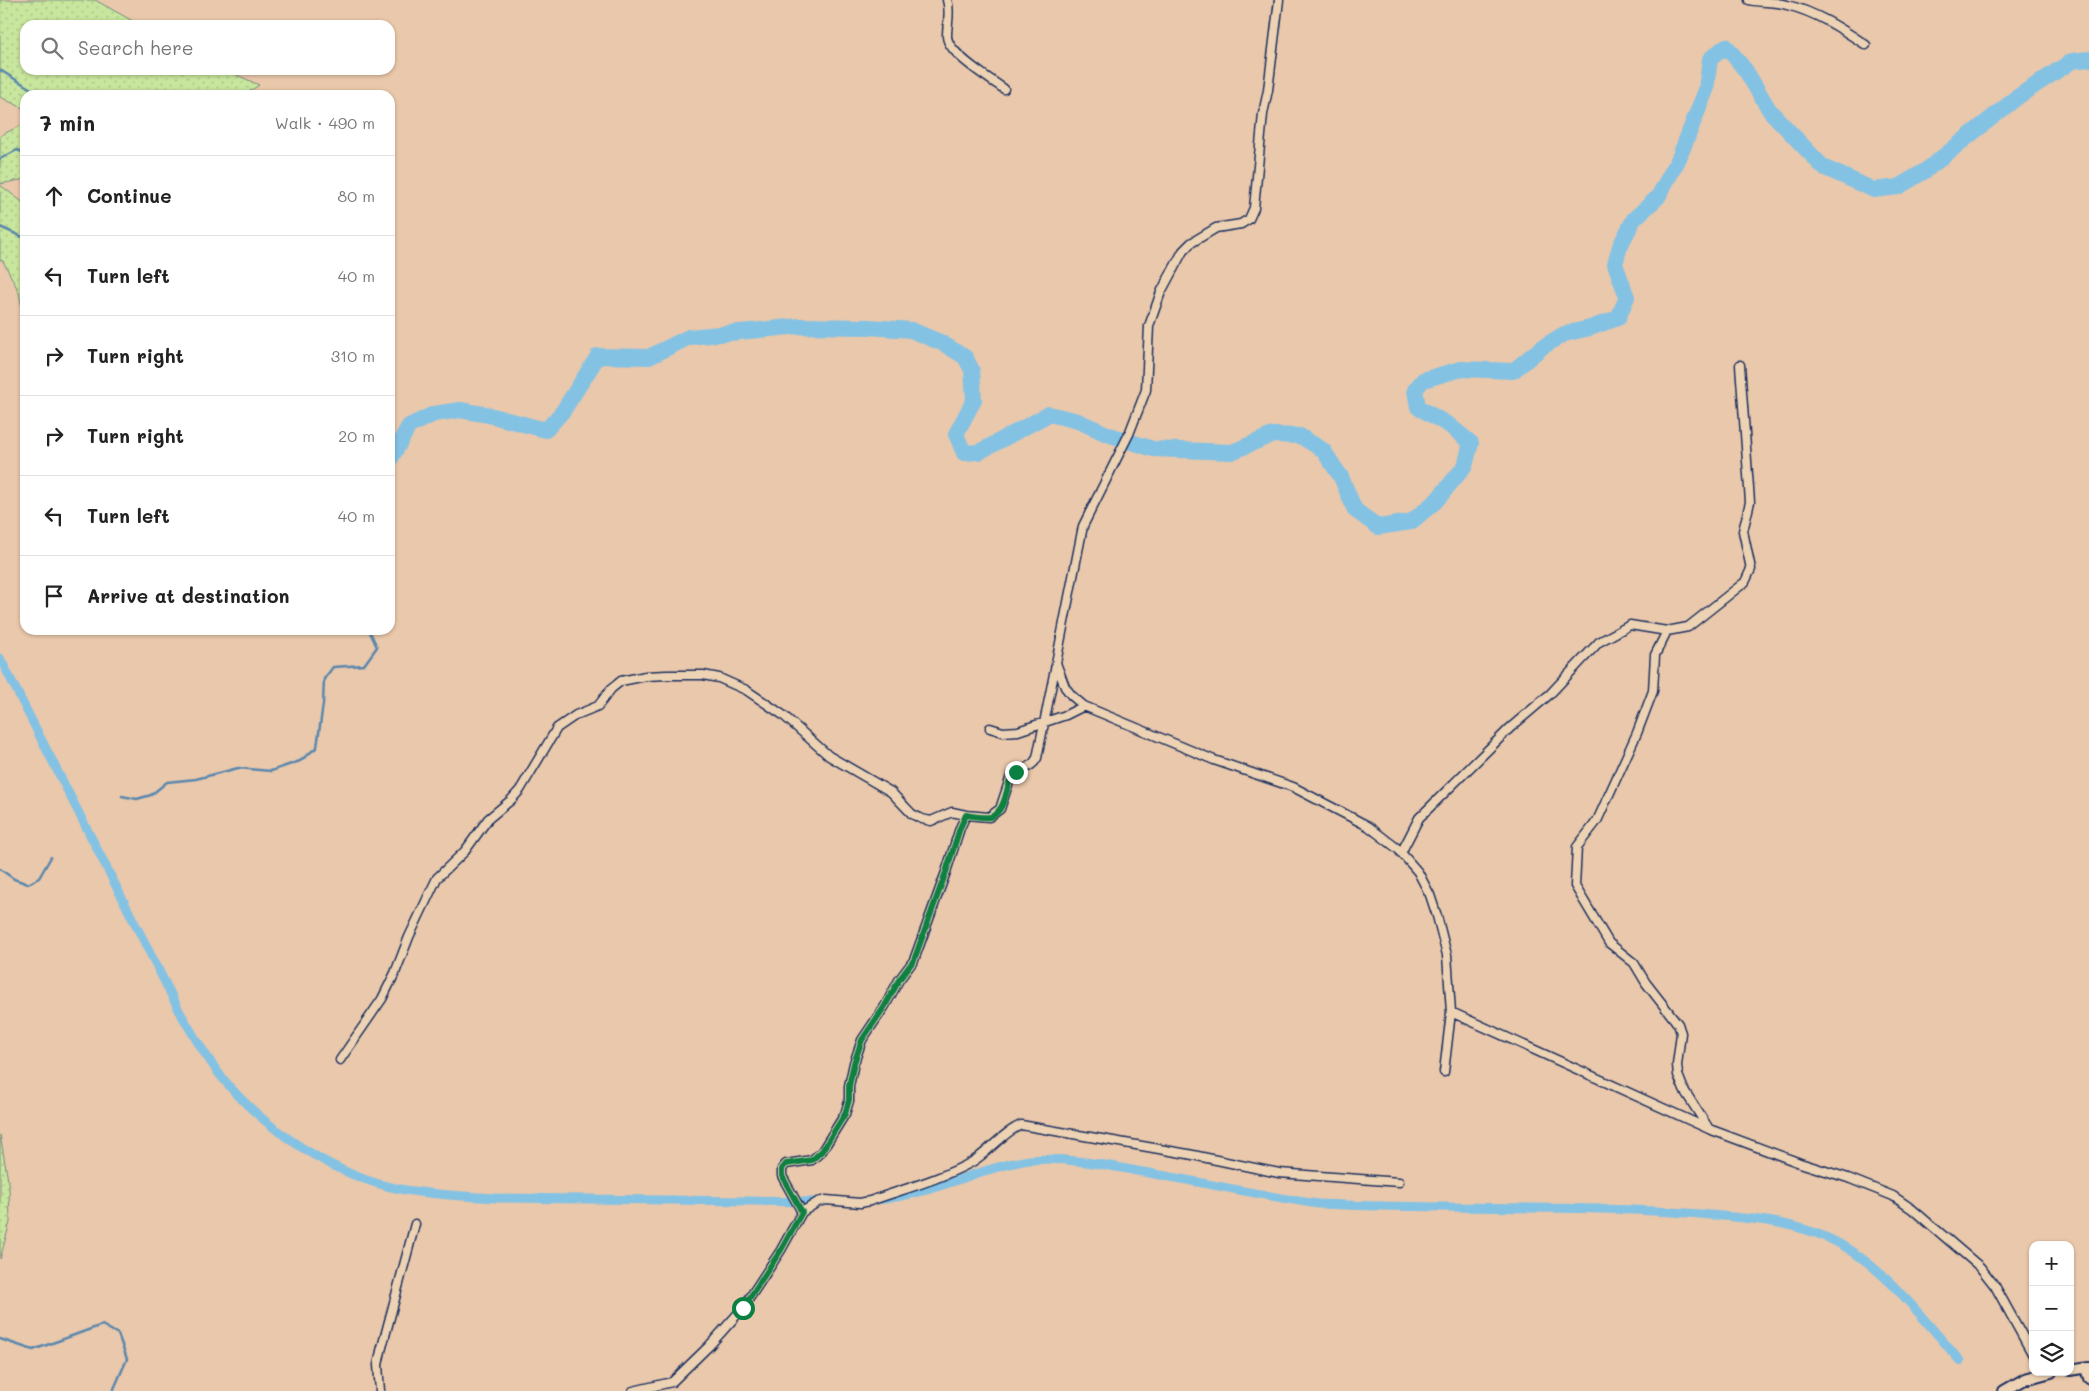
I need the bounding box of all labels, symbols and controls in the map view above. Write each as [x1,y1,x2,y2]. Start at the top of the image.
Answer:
search box [20,20,395,75]
icon: search [38,34,66,62]
text: Search here [78,35,194,60]
text: 7 min [40,109,95,136]
text: Walk · 490 m [275,112,375,133]
icon: ahead [40,182,68,210]
text: Continue [87,183,172,208]
text: 80 m [338,185,375,206]
icon: left [40,262,68,290]
text: Turn left [87,263,170,288]
text: 40 m [338,265,375,286]
icon: right [40,342,68,370]
text: Turn right [87,343,184,368]
text: 310 m [331,345,375,366]
icon: right [40,422,68,450]
text: Turn right [87,423,184,448]
text: 20 m [338,425,375,446]
icon: left [40,502,68,530]
text: Turn left [87,503,170,528]
text: 40 m [338,505,375,526]
icon: arrive [40,582,68,610]
text: Arrive at destination [87,583,290,608]
route end [1005,761,1028,784]
map controls [2029,1241,2074,1376]
button: + [2029,1241,2074,1286]
button: − [2029,1286,2074,1331]
route start [732,1297,755,1320]
button: layers [2029,1331,2074,1376]

